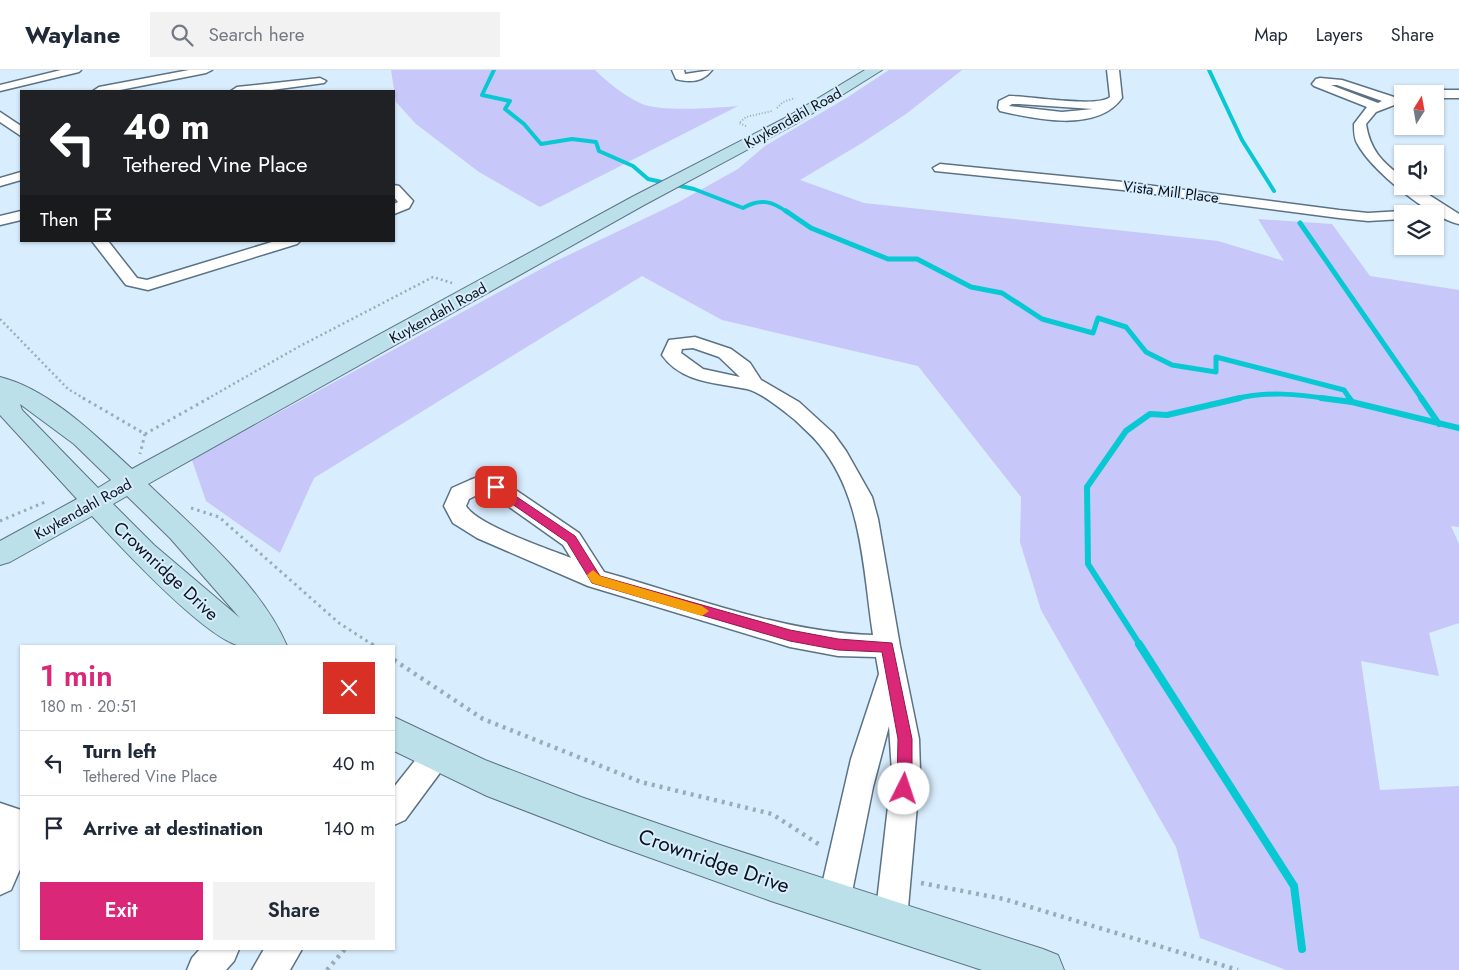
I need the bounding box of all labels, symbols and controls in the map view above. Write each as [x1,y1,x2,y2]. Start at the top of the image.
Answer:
search box [150,12,500,57]
text: Waylane [25,17,120,52]
icon: search [168,21,196,49]
text: Search here [208,21,305,48]
text: Map [1254,22,1288,48]
text: Layers [1316,22,1363,48]
text: Share [1391,22,1434,48]
street label: Kuykendahl Road [740,82,846,154]
north arrow [1394,85,1444,135]
map controls [1394,85,1444,255]
text: 40 m [123,102,210,152]
icon: left [40,110,105,175]
button: sound [1394,145,1444,195]
text: Tethered Vine Place [123,148,307,180]
street label: Vista Mill Place [1122,175,1220,209]
icon: arrive [89,205,117,233]
button: layers [1394,205,1444,255]
text: Then [40,206,79,233]
street label: Kuykendahl Road [385,277,491,349]
pin [475,466,517,508]
street label: Kuykendahl Road [30,473,136,545]
icon: arrive [482,473,510,501]
street label: Crownridge Drive [108,515,224,627]
text: 1 min [40,654,113,697]
button: close [323,662,375,714]
text: 180 m · 20:51 [40,695,137,718]
text: Turn left [83,738,156,765]
icon: left [40,749,68,777]
text: 40 m [332,750,375,777]
position arrow [877,762,929,814]
text: Tethered Vine Place [83,765,217,788]
icon: arrive [40,814,68,842]
text: Arrive at destination [83,815,263,842]
text: 140 m [323,815,375,842]
street label: Crownridge Drive [634,821,794,901]
button: Exit [40,882,203,940]
button: Share [213,882,375,940]

